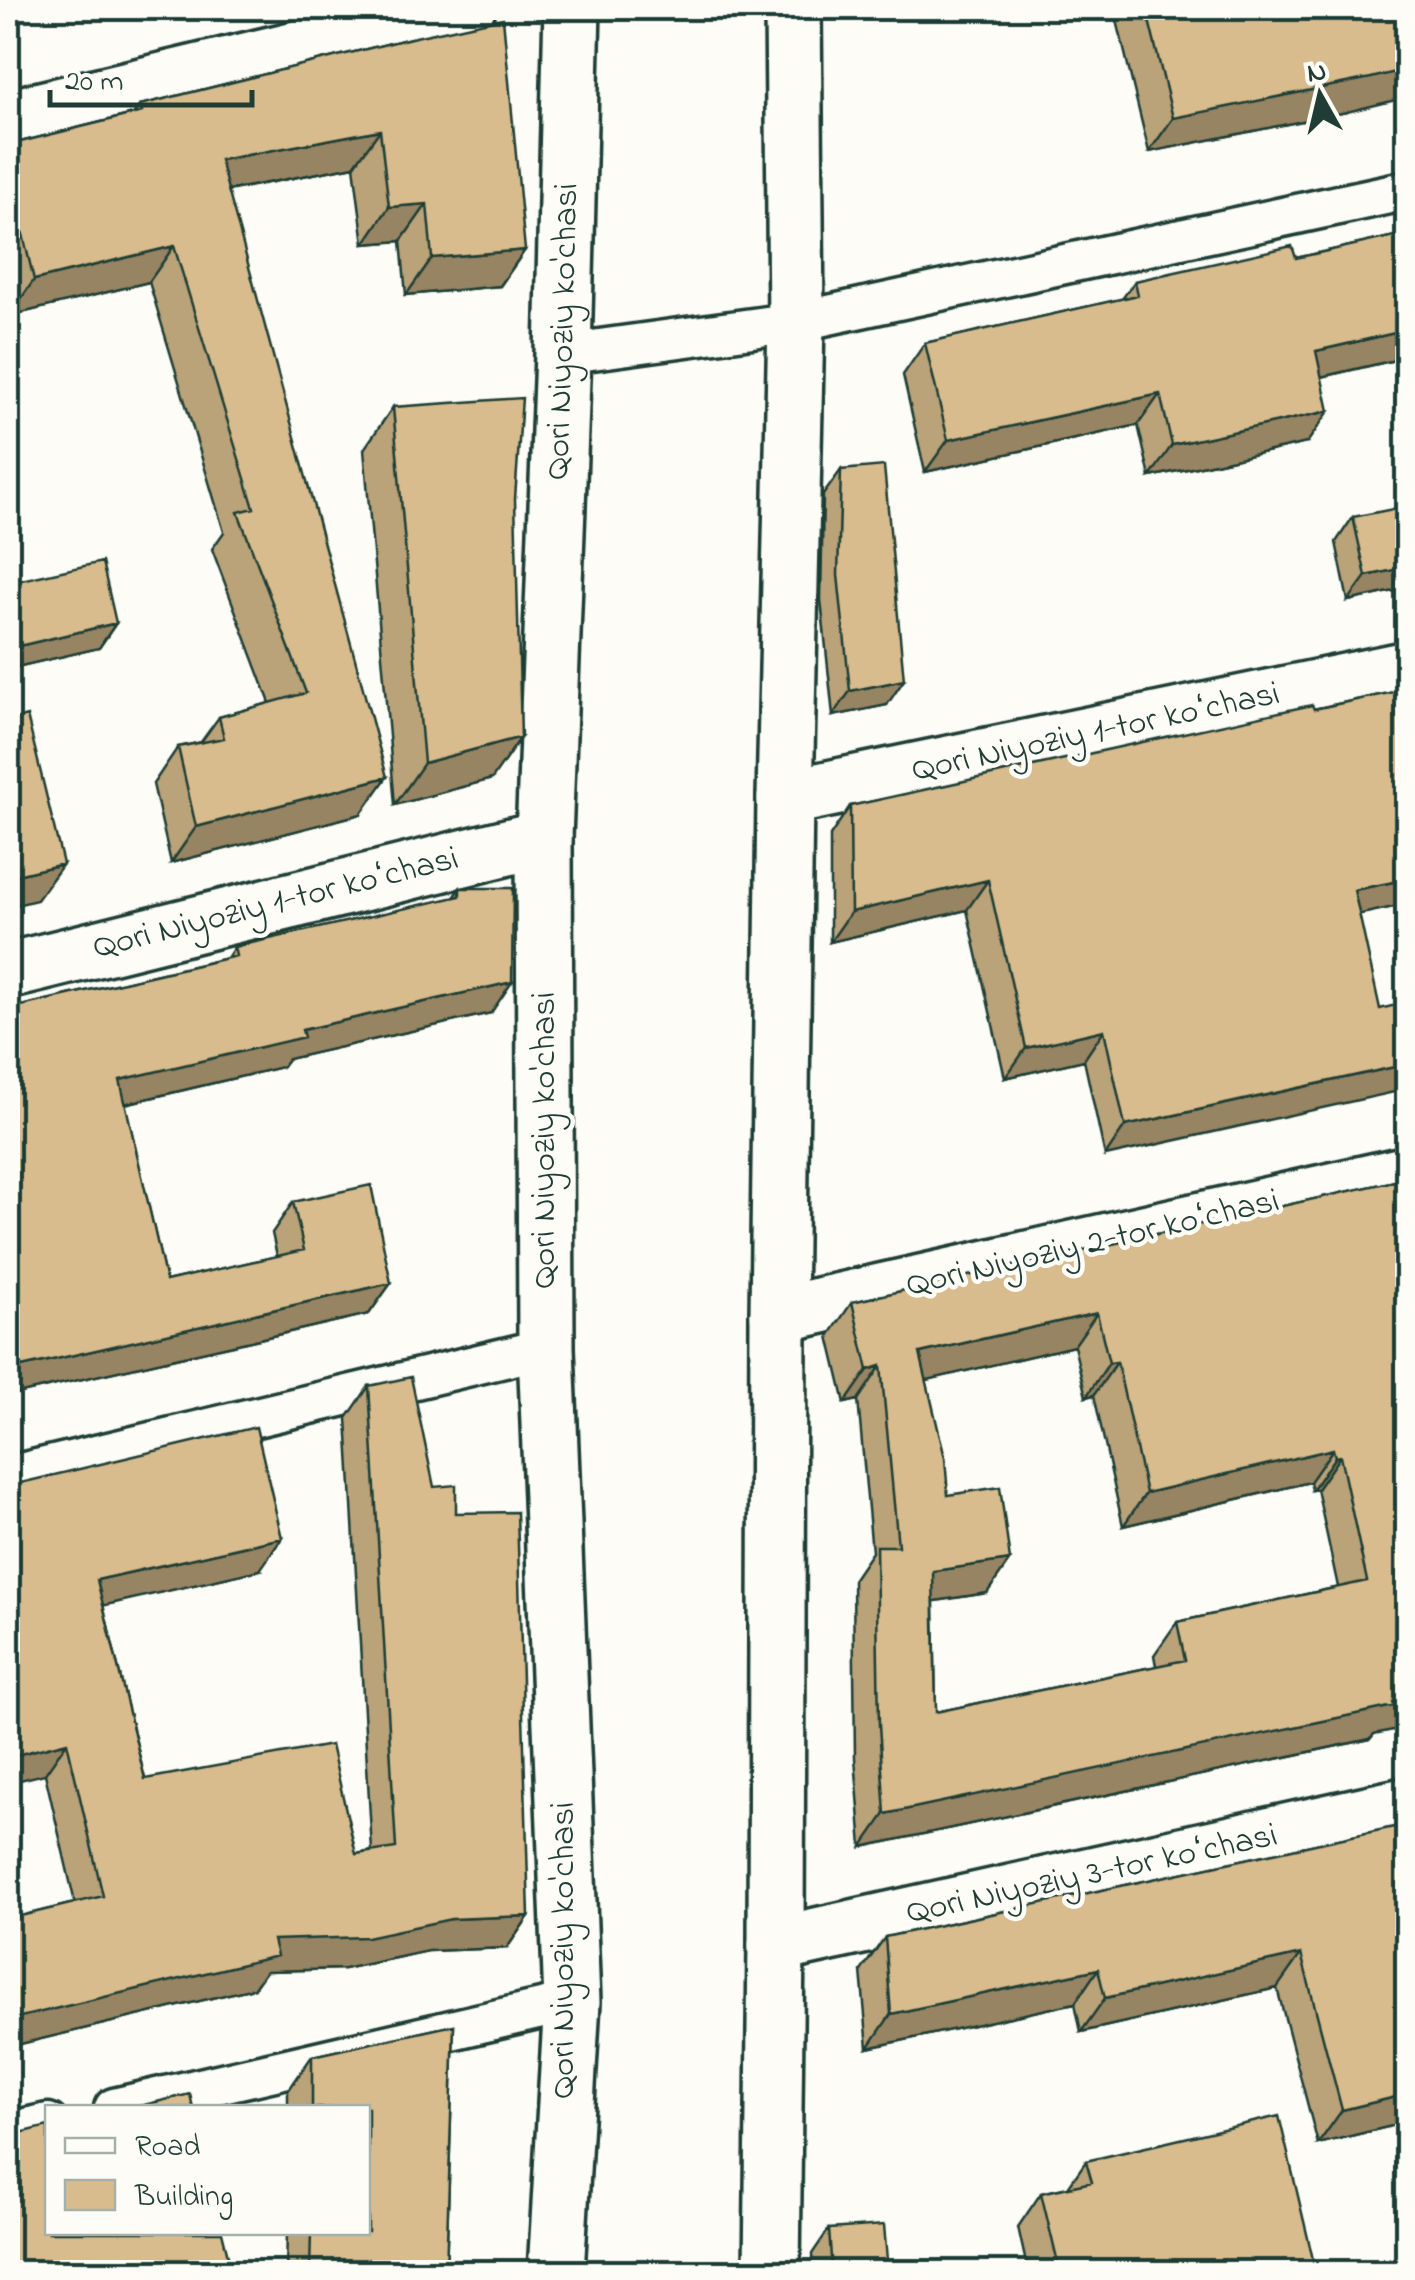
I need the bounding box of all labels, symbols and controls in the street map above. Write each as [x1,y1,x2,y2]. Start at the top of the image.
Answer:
scale bar [50,45,252,107]
north arrow [1270,45,1370,145]
text: N [1305,52,1329,95]
text: 20 m [65,61,124,105]
street label: Qori Niyoziy ko'chasi [533,182,593,481]
street label: Qori Niyoziy 1-tor koʻchasi [907,669,1285,797]
street label: Qori Niyoziy 1-tor koʻchasi [88,834,464,974]
street label: Qori Niyoziy ko'chasi [520,992,571,1288]
street label: Qori Niyoziy 2-tor koʻchasi [902,1176,1284,1312]
street label: Qori Niyoziy ko'chasi [539,1802,590,2098]
street label: Qori Niyoziy 3-tor koʻchasi [902,1811,1282,1939]
legend [45,2105,370,2235]
text: Road [135,2126,200,2170]
text: Building [134,2176,233,2220]

